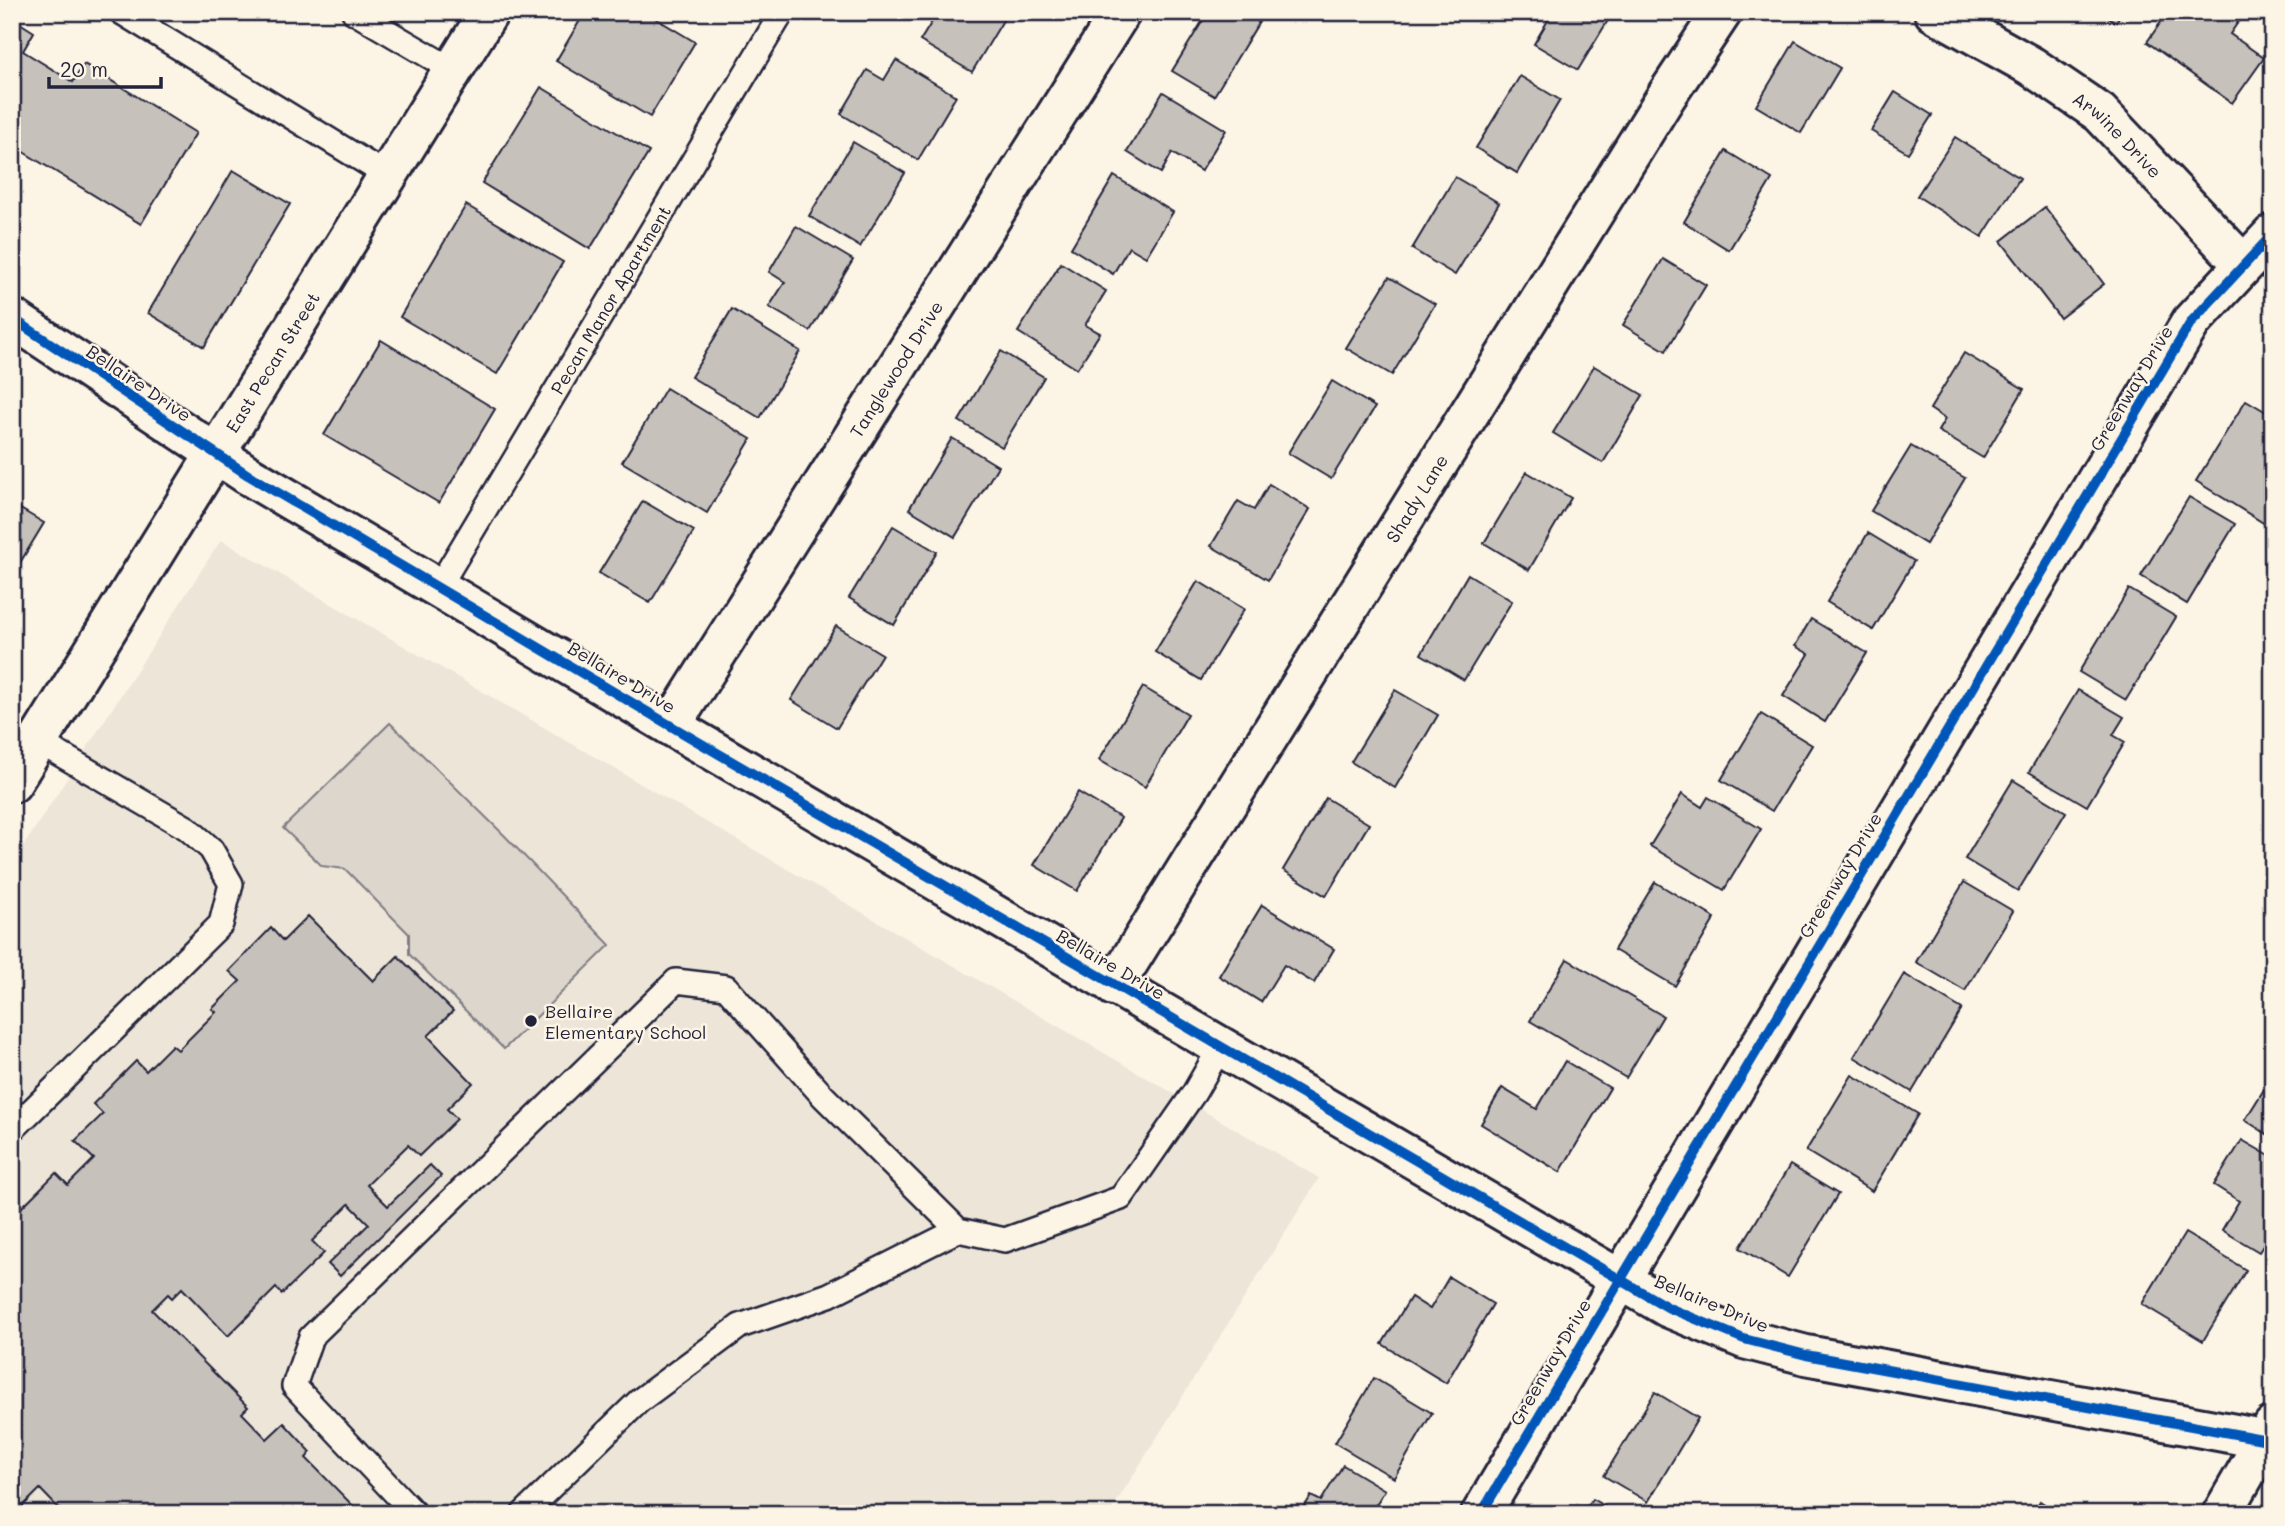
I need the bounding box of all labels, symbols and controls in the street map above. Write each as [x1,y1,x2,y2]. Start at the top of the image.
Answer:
scale bar [49,46,161,90]
text: 20 m [60,55,108,82]
street label: Arwine Drive [2068,86,2167,183]
street label: Pecan Manor Apartment [545,201,676,398]
street label: East Pecan Street [220,287,325,437]
street label: Tanglewood Drive [844,296,948,442]
street label: Greenway Drive [2084,321,2178,455]
street label: Bellaire Drive [82,339,196,427]
street label: Shady Lane [1380,450,1453,547]
street label: Bellaire Drive [564,635,680,719]
street label: Greenway Drive [1793,808,1887,942]
street label: Bellaire Drive [1052,923,1170,1005]
place label: Bellaire Elementary School [545,999,707,1044]
marker: Bellaire Elementary School [523,1013,539,1029]
street label: Bellaire Drive [1651,1268,1773,1338]
street label: Greenway Drive [1504,1294,1596,1430]

